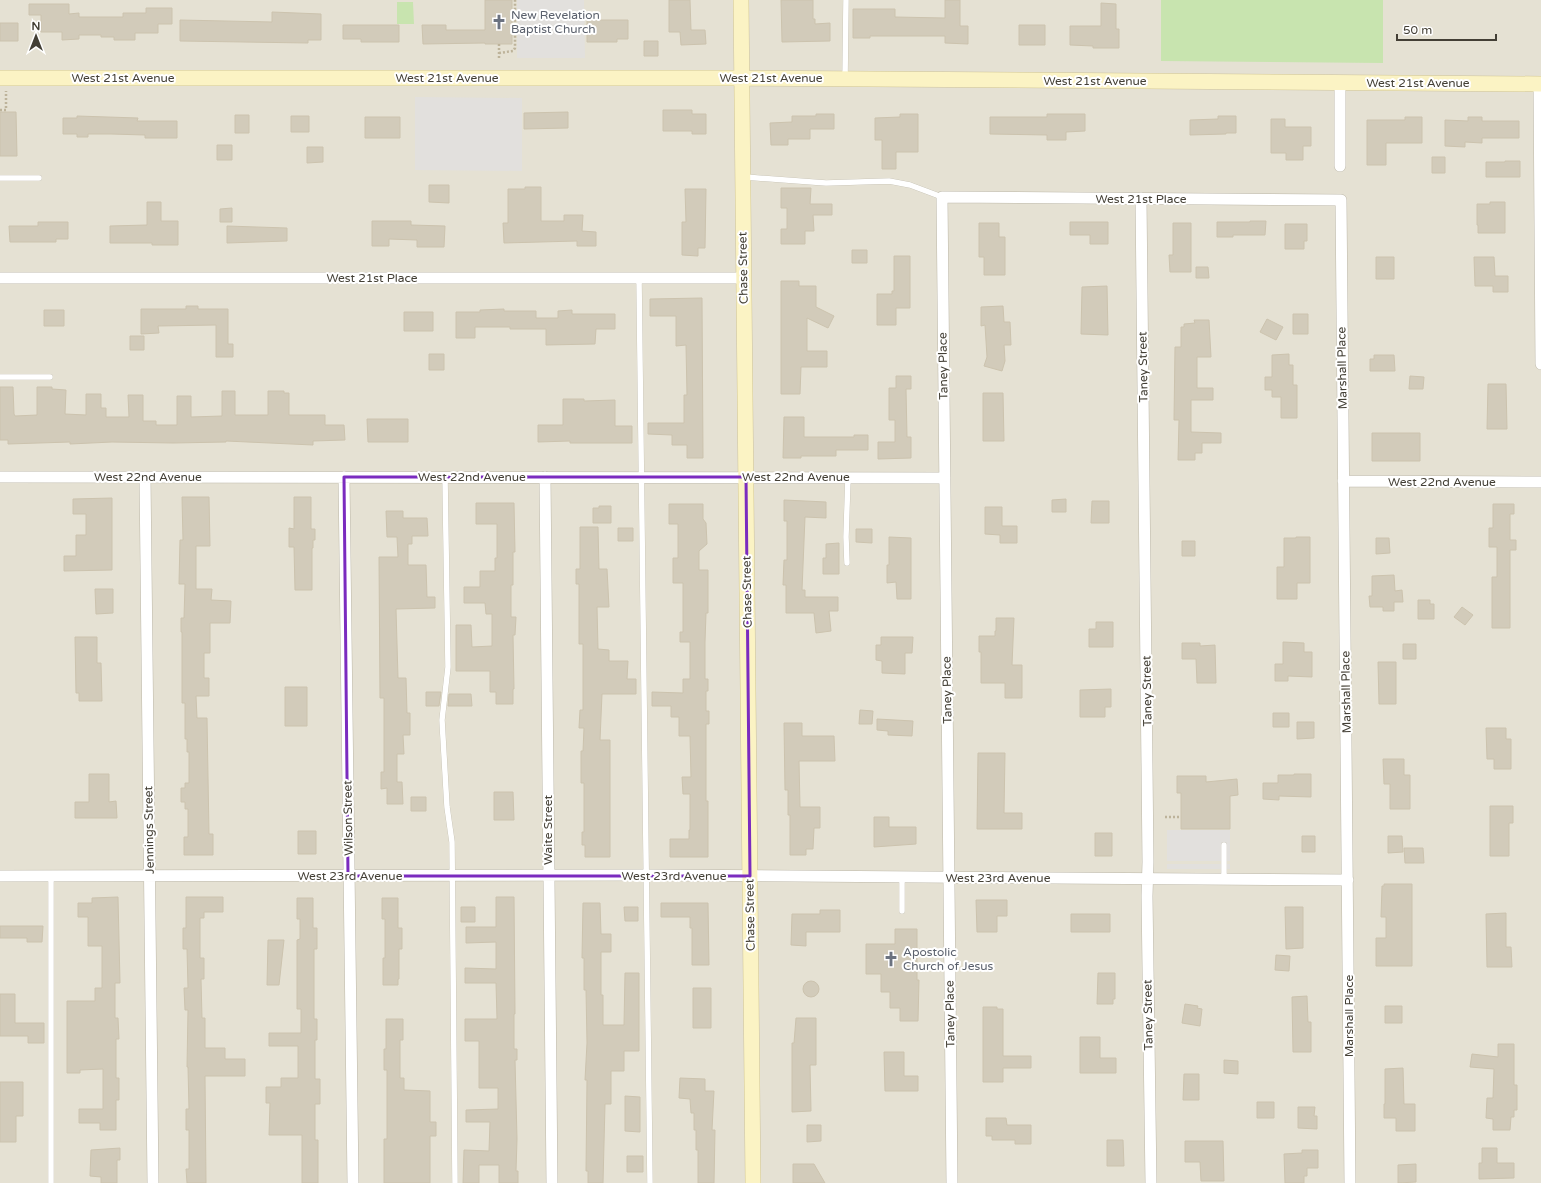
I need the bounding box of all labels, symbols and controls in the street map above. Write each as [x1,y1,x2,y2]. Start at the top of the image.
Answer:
place label: New Revelation Baptist Church [511,8,600,36]
church icon: New Revelation Baptist Church [490,13,508,31]
north arrow [16,16,56,56]
scale bar [1397,16,1496,42]
text: N [32,20,40,33]
text: 50 m [1403,23,1432,37]
street label: West 21st Avenue [71,71,175,85]
street label: West 21st Avenue [395,71,499,85]
street label: West 21st Avenue [719,71,823,85]
street label: West 21st Avenue [1043,74,1147,88]
street label: West 21st Avenue [1366,76,1470,90]
street label: West 21st Place [1095,192,1187,206]
street label: Chase Street [735,231,751,304]
street label: West 21st Place [326,271,418,285]
street label: Marshall Place [1334,326,1350,409]
street label: Taney Street [1135,331,1151,403]
street label: Taney Place [935,332,951,400]
street label: West 22nd Avenue [94,470,202,484]
street label: West 22nd Avenue [418,470,526,484]
street label: West 22nd Avenue [742,470,850,484]
street label: West 22nd Avenue [1388,475,1496,489]
street label: Chase Street [739,555,755,628]
street label: Marshall Place [1338,650,1354,733]
street label: Taney Street [1139,655,1155,727]
street label: Taney Place [939,656,955,724]
street label: Wilson Street [340,780,356,856]
street label: Jennings Street [141,785,157,874]
street label: Waite Street [541,795,555,865]
street label: West 23rd Avenue [298,869,403,883]
street label: West 23rd Avenue [622,869,727,883]
street label: West 23rd Avenue [946,871,1051,885]
street label: Chase Street [742,878,758,951]
place label: Apostolic Church of Jesus [903,945,994,973]
church icon: Apostolic Church of Jesus [882,950,900,968]
street label: Marshall Place [1342,974,1356,1057]
street label: Taney Street [1140,979,1156,1051]
street label: Taney Place [942,980,958,1048]

